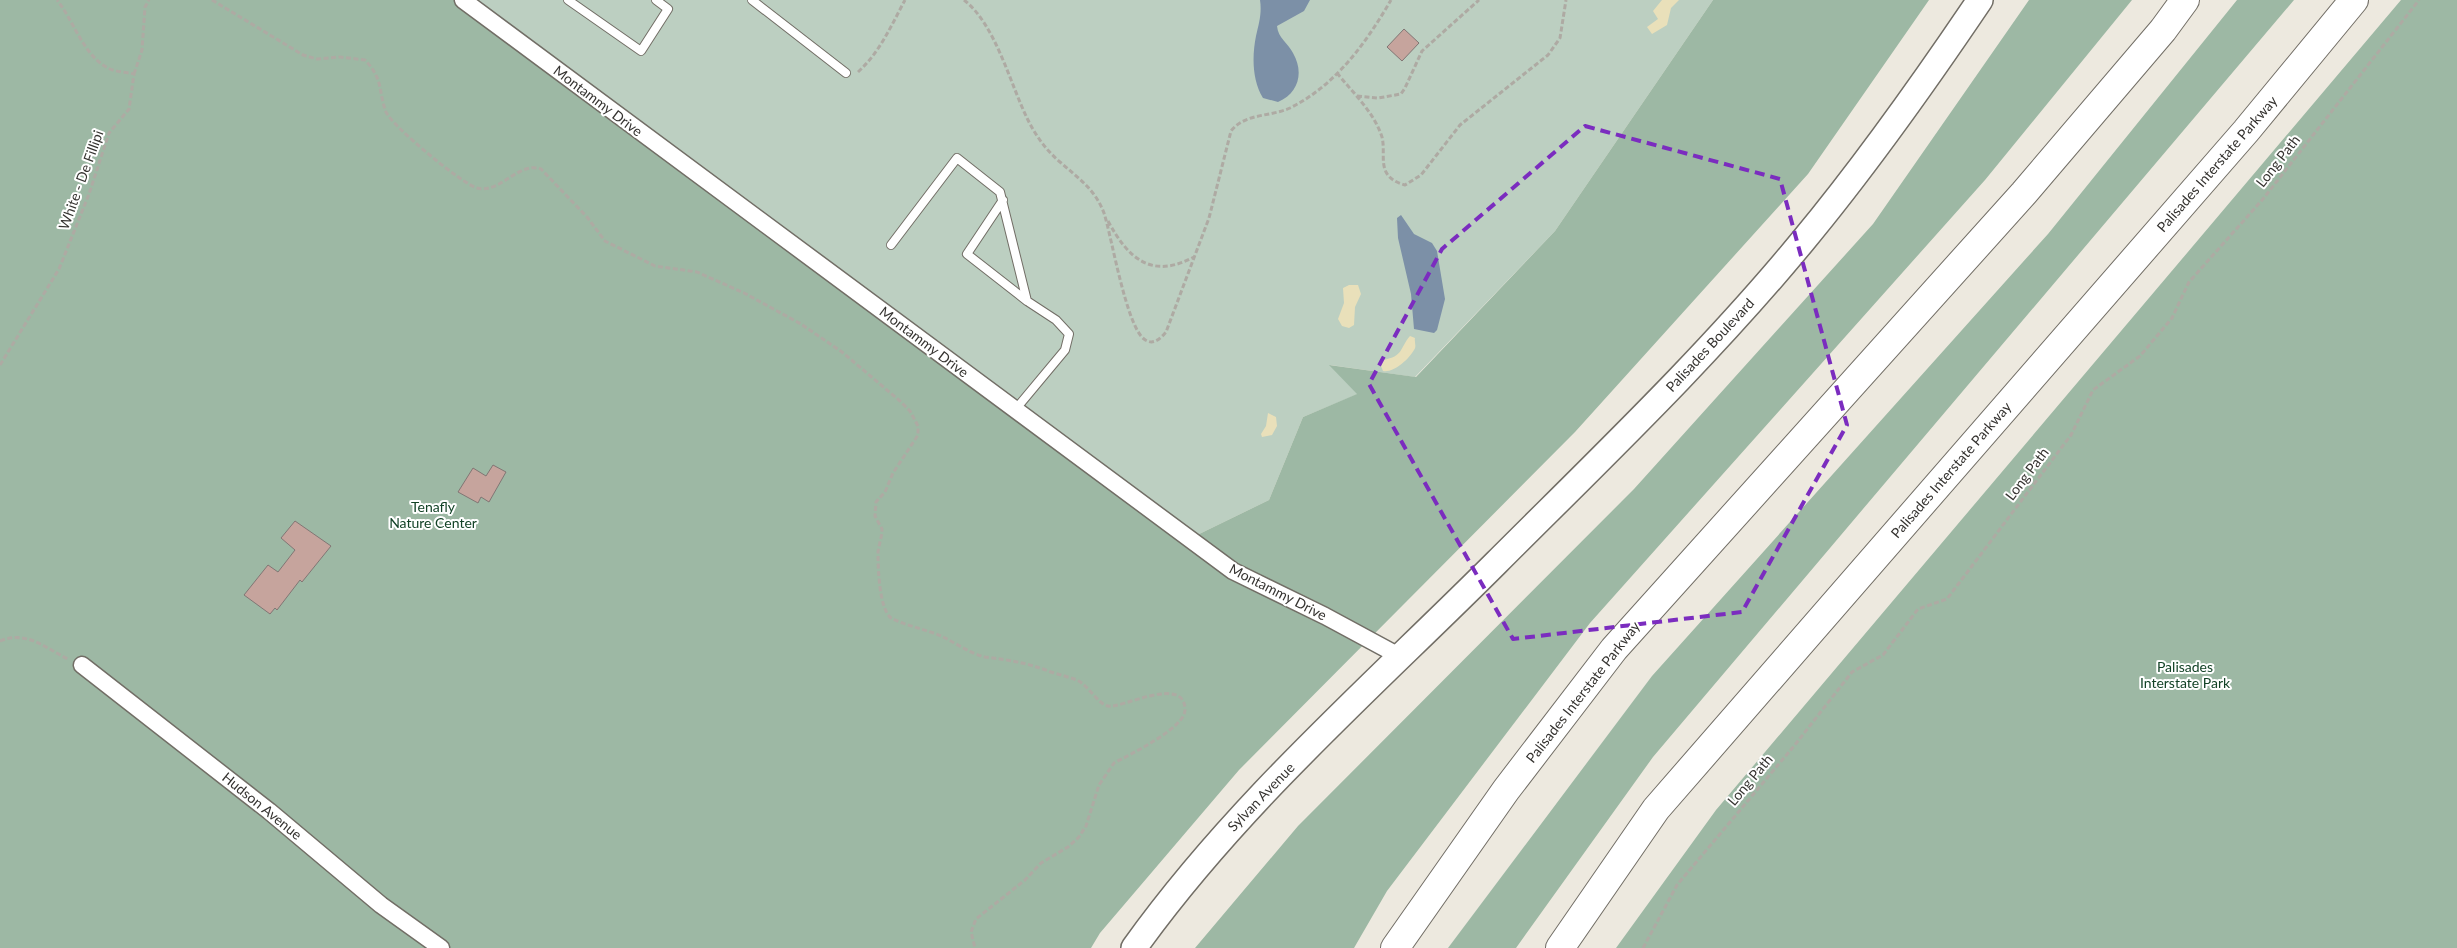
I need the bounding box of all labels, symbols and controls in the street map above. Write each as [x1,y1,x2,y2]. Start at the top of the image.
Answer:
street label: Montammy Drive [550,62,646,140]
street label: Palisades Interstate Parkway [2153,92,2281,235]
street label: White - De Fillipi [55,128,106,232]
street label: Long Path [2252,131,2303,190]
street label: Palisades Boulevard [1662,294,1757,395]
street label: Montammy Drive [876,303,972,381]
street label: Palisades Interstate Parkway [1887,398,2015,541]
street label: Long Path [2001,444,2052,503]
park label: Tenafly Nature Center [389,498,477,531]
street label: Montammy Drive [1227,560,1330,623]
street label: Palisades Interstate Parkway [1522,617,1644,766]
park label: Palisades Interstate Park [2140,658,2231,691]
street label: Long Path [1723,751,1776,809]
street label: Sylvan Avenue [1224,759,1298,835]
street label: Hudson Avenue [219,768,306,843]

